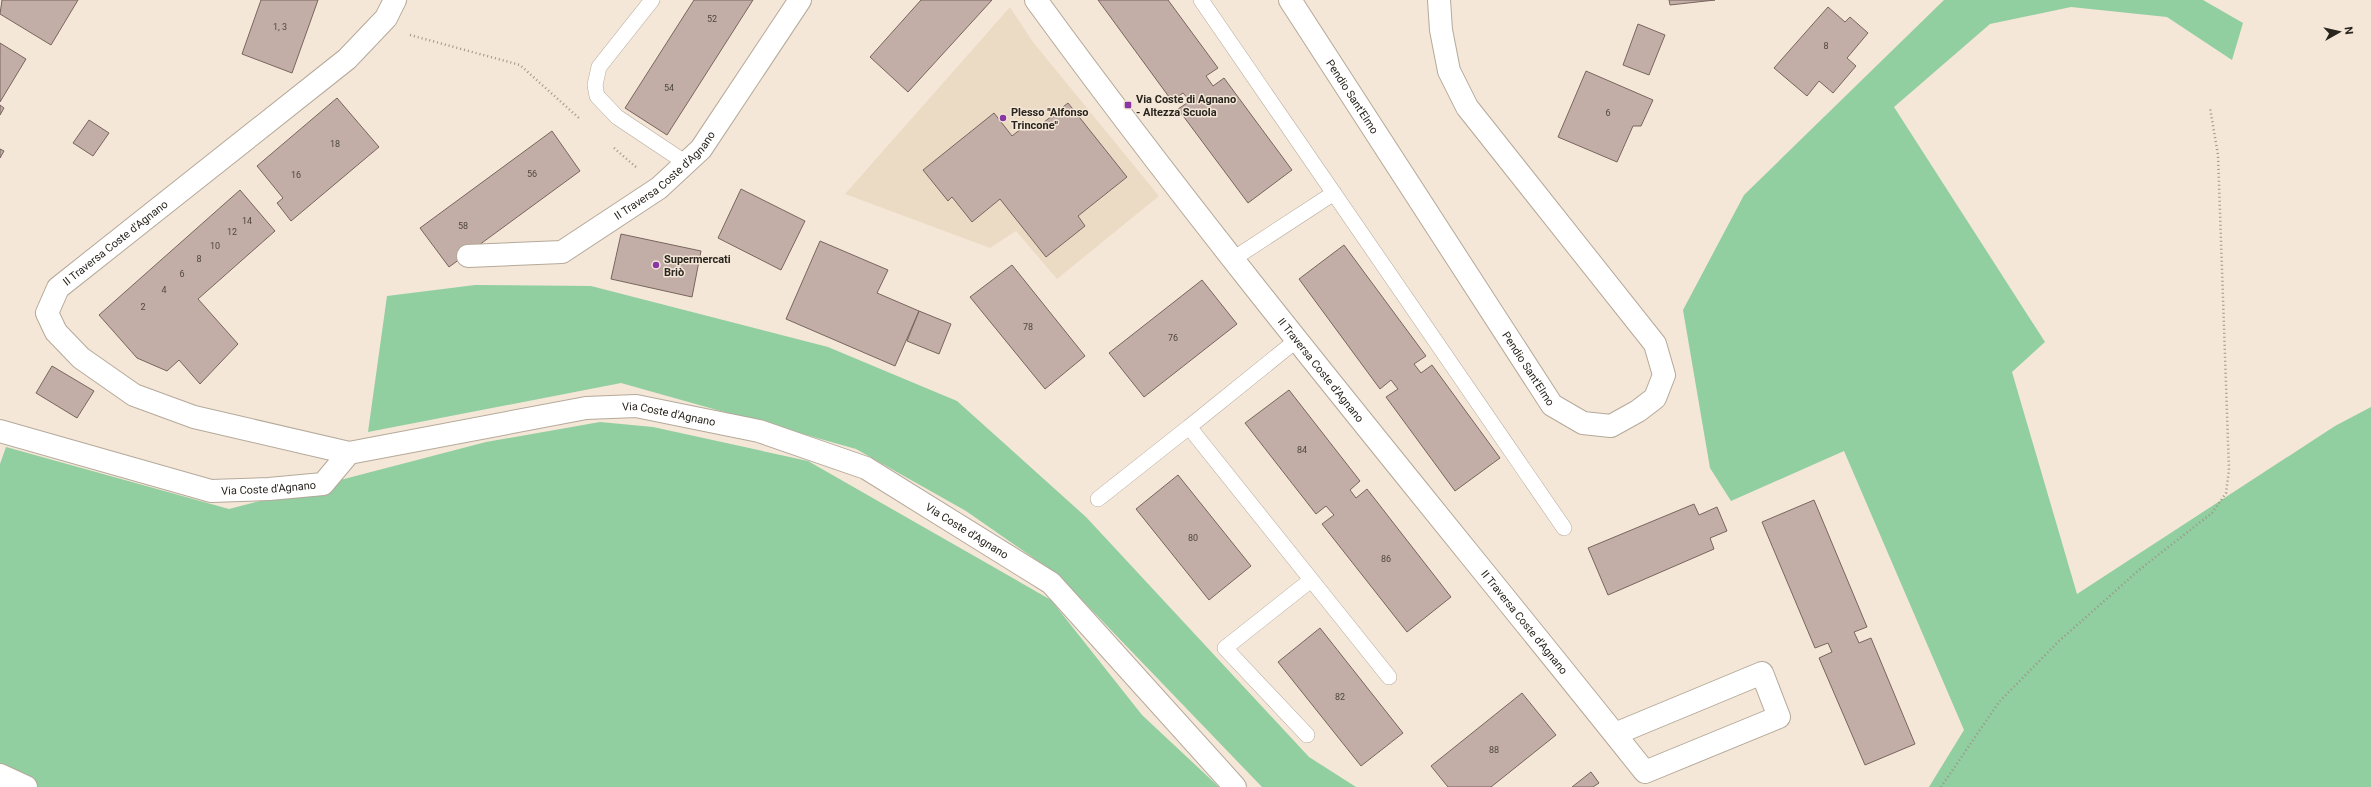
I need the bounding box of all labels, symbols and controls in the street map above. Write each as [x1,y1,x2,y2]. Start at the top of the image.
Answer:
north arrow [2319,12,2359,52]
house number: 52 [707,14,717,24]
house number: 1, 3 [273,22,287,32]
text: N [2341,26,2355,36]
house number: 8 [1823,41,1829,51]
street label: Pendio Sant'Elmo [1323,57,1381,136]
house number: 54 [664,83,674,93]
place label: Via Coste di Agnano - Altezza Scuola [1136,93,1236,119]
marker: Via Coste di Agnano - Altezza Scuola [1123,100,1133,110]
place label: Plesso "Alfonso Trincone" [1011,106,1089,132]
house number: 6 [1605,108,1611,118]
marker: Plesso "Alfonso Trincone" [998,113,1008,123]
street label: II Traversa Coste d'Agnano [612,129,718,223]
house number: 18 [330,139,340,149]
house number: 56 [527,169,537,179]
house number: 16 [291,170,301,180]
street label: II Traversa Coste d'Agnano [60,198,170,289]
house number: 14 [242,216,252,226]
house number: 58 [458,221,468,231]
house number: 12 [227,227,237,237]
house number: 10 [210,241,220,251]
place label: Supermercati Briò [664,253,731,279]
house number: 8 [196,254,202,264]
marker: Supermercati Briò [651,260,661,270]
house number: 6 [179,269,185,279]
house number: 4 [161,285,167,295]
house number: 2 [140,302,146,312]
street label: II Traversa Coste d'Agnano [1275,315,1366,425]
house number: 78 [1023,322,1033,332]
street label: Pendio Sant'Elmo [1499,329,1557,408]
house number: 76 [1168,333,1178,343]
street label: Via Coste d'Agnano [622,400,717,429]
house number: 84 [1297,445,1307,455]
street label: Via Coste d'Agnano [221,479,317,498]
street label: Via Coste d'Agnano [923,501,1011,562]
house number: 80 [1188,533,1198,543]
house number: 86 [1381,554,1391,564]
street label: II Traversa Coste d'Agnano [1478,568,1570,677]
house number: 82 [1335,692,1345,702]
house number: 88 [1489,745,1499,755]

